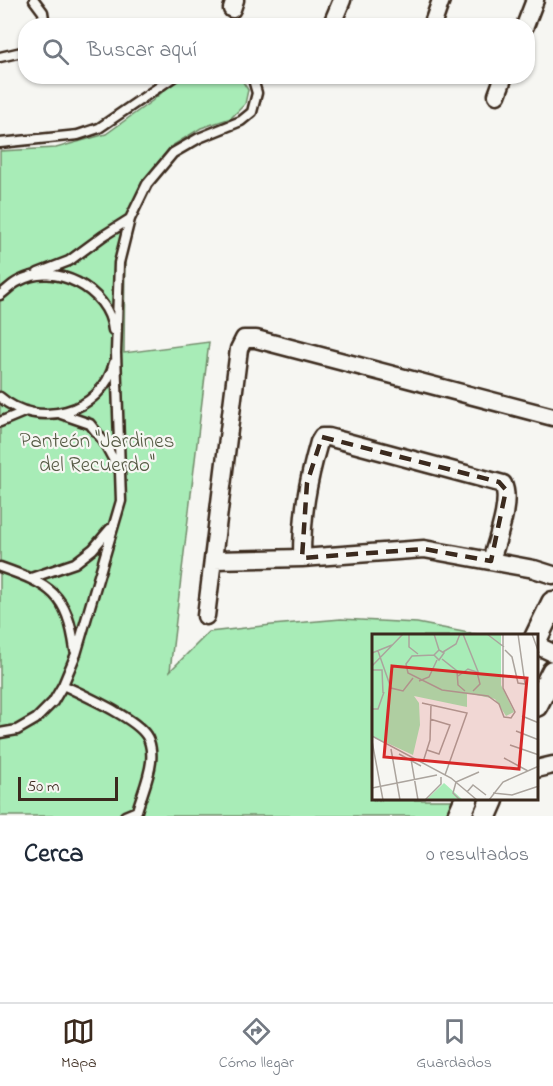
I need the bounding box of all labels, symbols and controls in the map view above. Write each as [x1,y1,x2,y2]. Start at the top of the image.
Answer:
search box [18,18,535,84]
icon: search [39,35,72,68]
text: Buscar aquí [87,35,197,67]
park label: Panteón "Jardines del Recuerdo" [20,427,174,481]
inset map [372,634,538,801]
scale bar [18,774,118,802]
text: 50 m [27,775,59,799]
text: Cerca [24,836,84,874]
text: 0 resultados [426,841,529,870]
tab: Mapa [61,1015,97,1075]
tab: Cómo llegar [219,1015,294,1075]
tab: Guardados [416,1015,492,1075]

